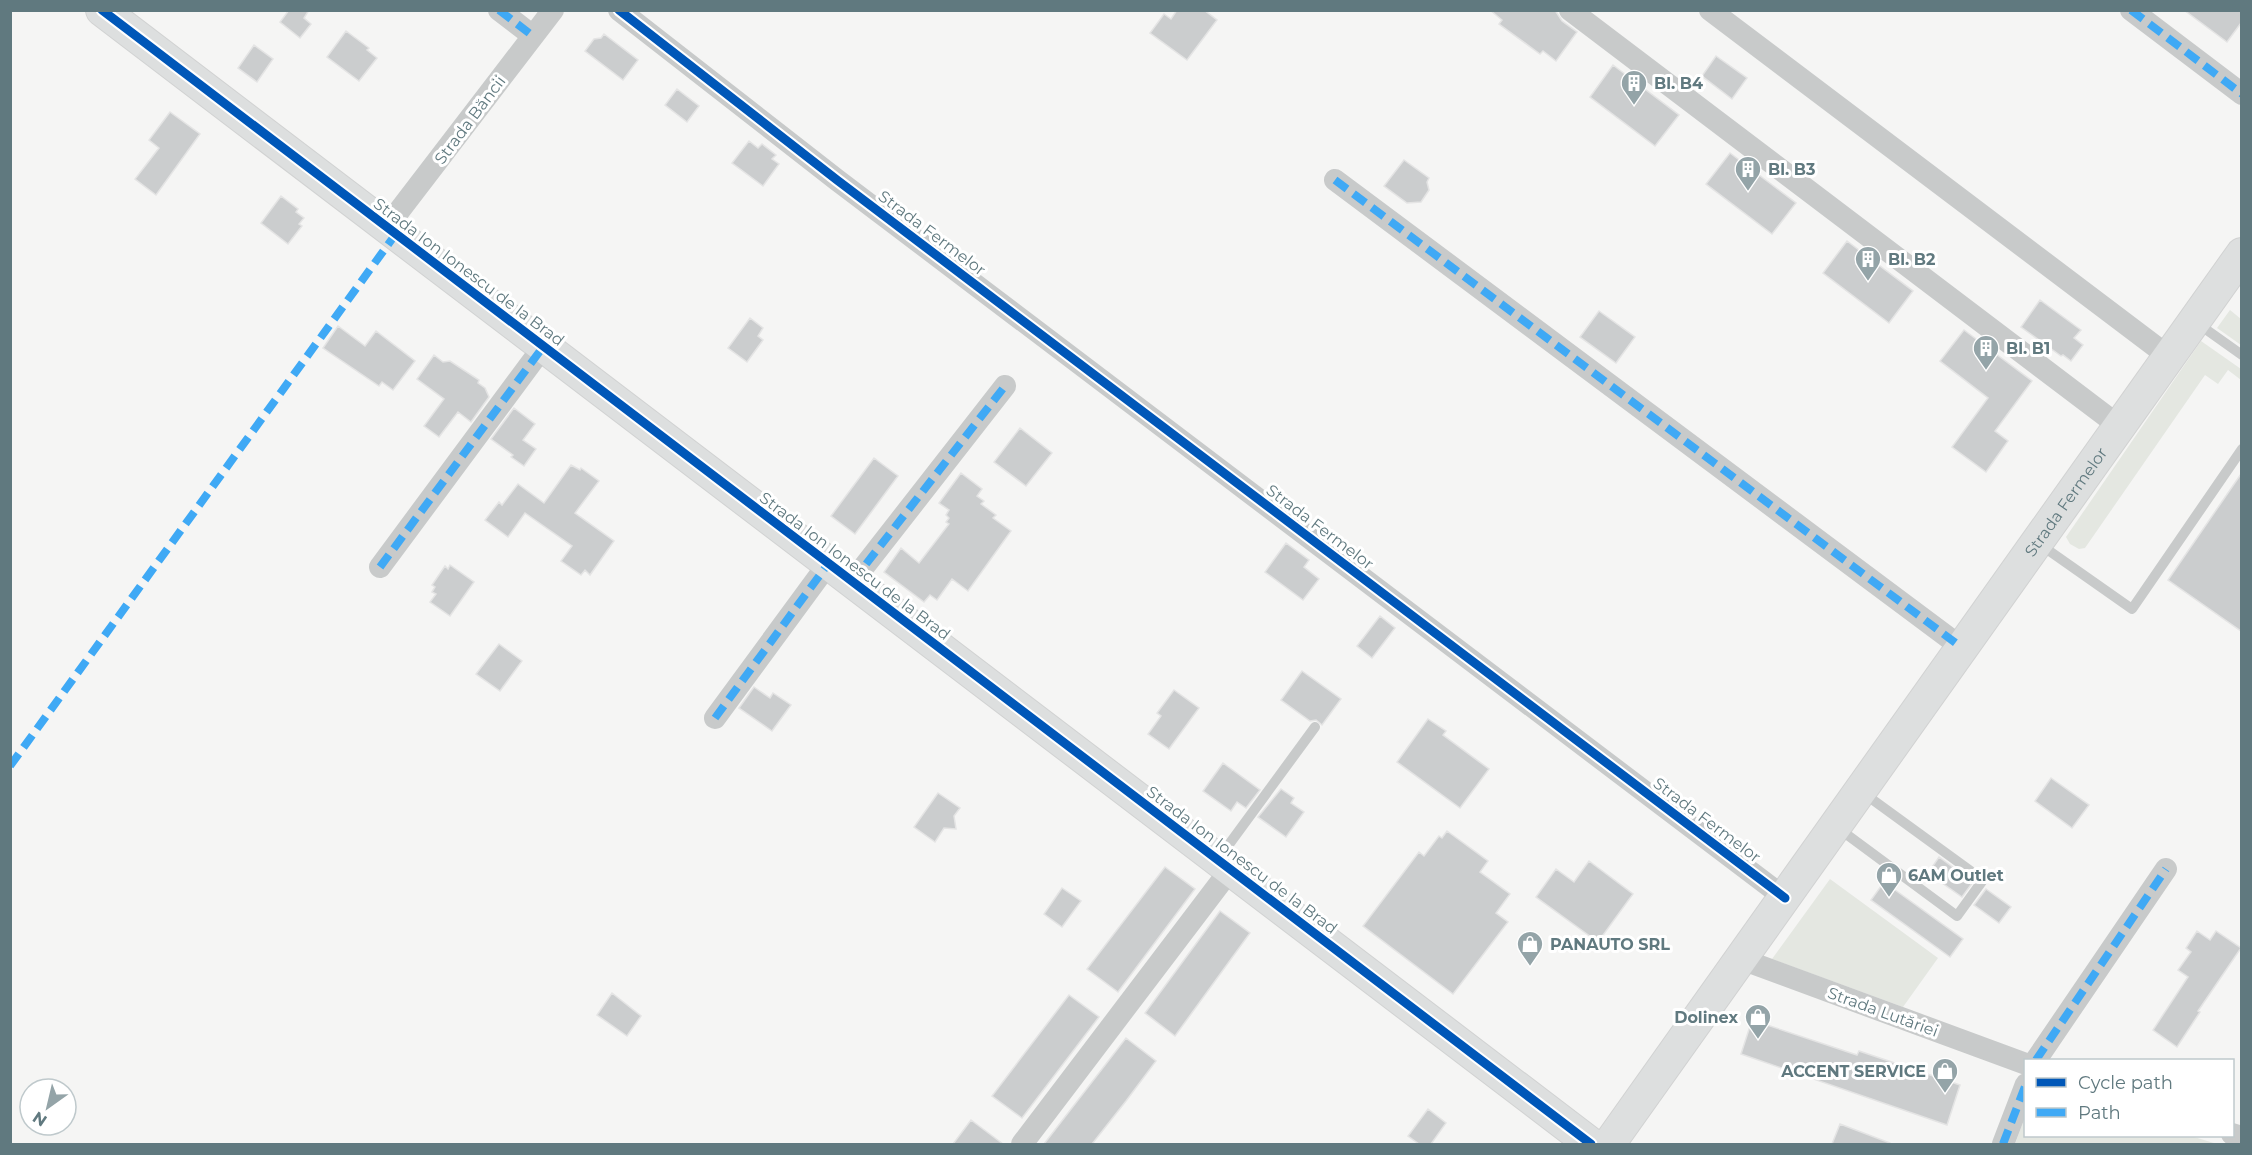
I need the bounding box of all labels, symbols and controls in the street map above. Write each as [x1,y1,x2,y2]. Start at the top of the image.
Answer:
building icon: Bl. B4 [1619,68,1649,106]
street label: Strada Băncii [431,72,509,168]
place label: Bl. B4 [1654,74,1703,93]
building icon: Bl. B3 [1733,154,1763,192]
place label: Bl. B3 [1768,160,1816,179]
street label: Strada Fermelor [875,187,989,279]
street label: Strada Ion Ionescu de la Brad [370,194,568,350]
building icon: Bl. B2 [1853,244,1883,282]
place label: Bl. B2 [1888,250,1935,269]
building icon: Bl. B1 [1971,333,2001,371]
place label: Bl. B1 [2006,339,2050,358]
street label: Strada Fermelor [2020,444,2111,560]
street label: Strada Fermelor [1263,481,1377,573]
street label: Strada Ion Ionescu de la Brad [756,488,954,644]
street label: Strada Fermelor [1650,774,1764,866]
street label: Strada Ion Ionescu de la Brad [1143,782,1341,938]
shop icon: 6AM Outlet [1874,860,1904,898]
place label: 6AM Outlet [1908,866,2004,885]
shop icon: PANAUTO SRL [1515,929,1545,967]
place label: PANAUTO SRL [1550,935,1670,954]
street label: Strada Lutăriei [1825,983,1941,1041]
shop icon: Dolinex [1743,1002,1773,1040]
place label: Dolinex [1674,1008,1738,1027]
shop icon: ACCENT SERVICE [1930,1056,1960,1094]
legend [2024,1059,2234,1137]
place label: ACCENT SERVICE [1780,1062,1926,1081]
text: Cycle path [2078,1072,2173,1094]
north arrow [18,1077,78,1137]
text: Path [2078,1102,2121,1124]
text: N [29,1108,51,1131]

